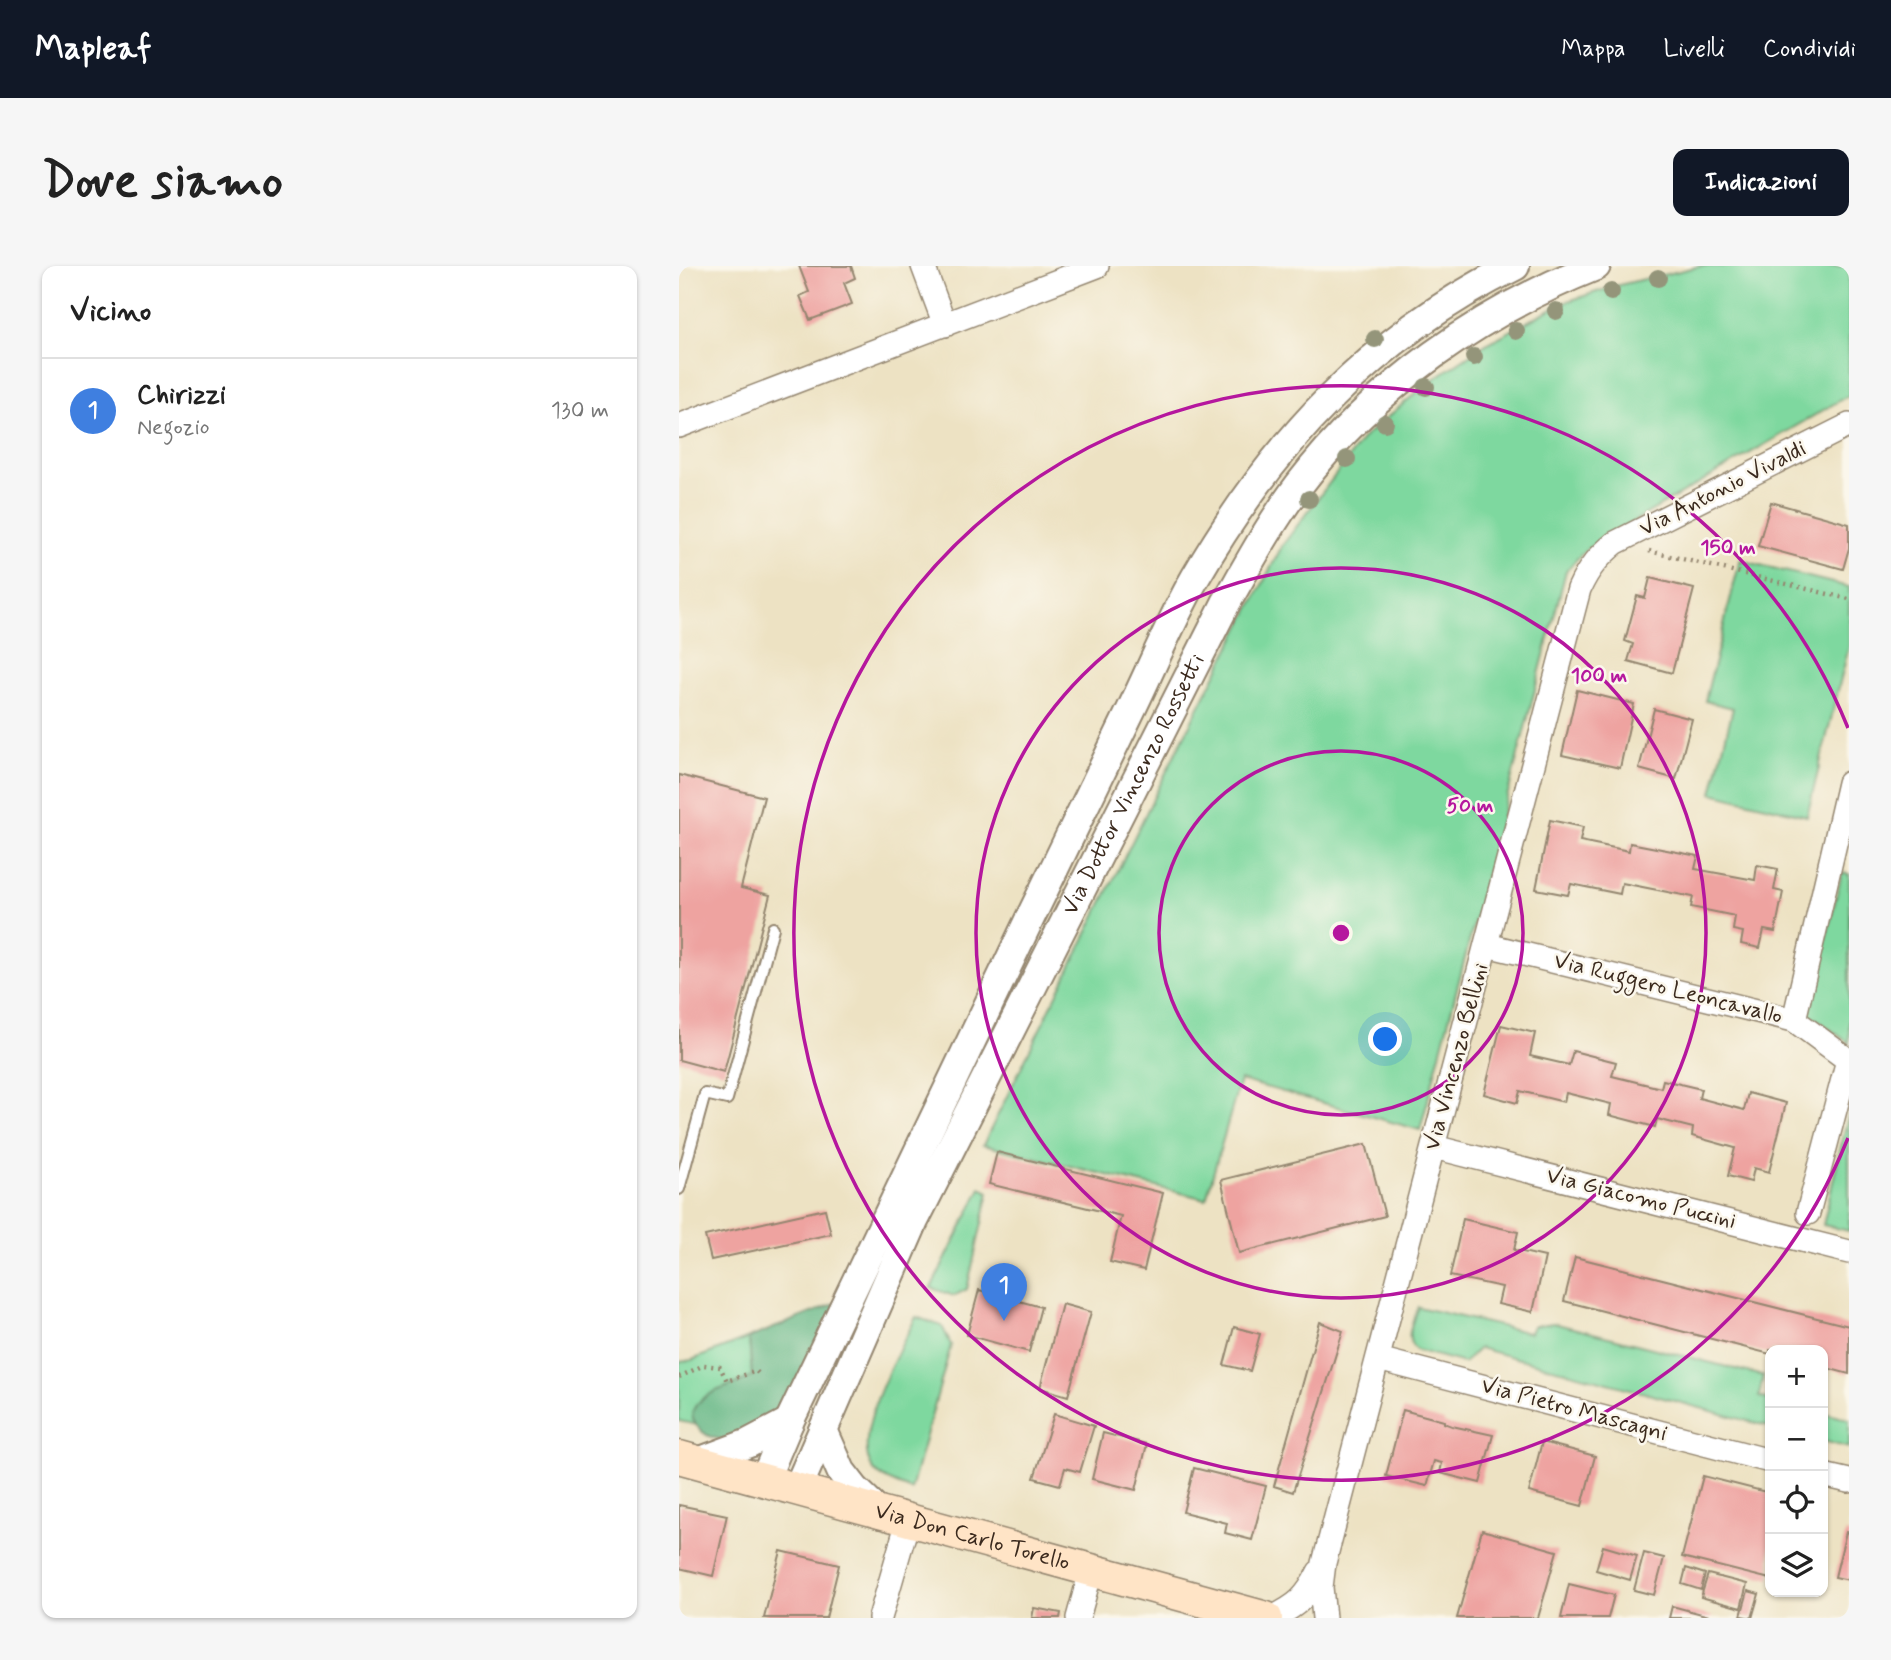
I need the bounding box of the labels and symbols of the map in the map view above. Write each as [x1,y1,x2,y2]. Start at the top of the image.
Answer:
street label: Via Antonio Vivaldi [1635,434,1811,544]
text: 150 m [1700,534,1756,562]
street label: Via Dottor Vincenzo Rossetti [1056,649,1213,920]
text: 100 m [1571,662,1627,690]
text: 50 m [1447,792,1494,820]
centre of rings [1329,921,1353,945]
street label: Via Ruggero Leoncavallo [1550,946,1785,1034]
street label: Via Vincenzo Bellini [1418,960,1496,1154]
your location [1368,1022,1402,1056]
street label: Via Giacomo Puccini [1543,1161,1739,1237]
pin: 1 [981,1263,1027,1321]
street label: Via Pietro Mascagni [1478,1371,1670,1449]
street label: Via Don Carlo Torello [871,1496,1073,1578]

